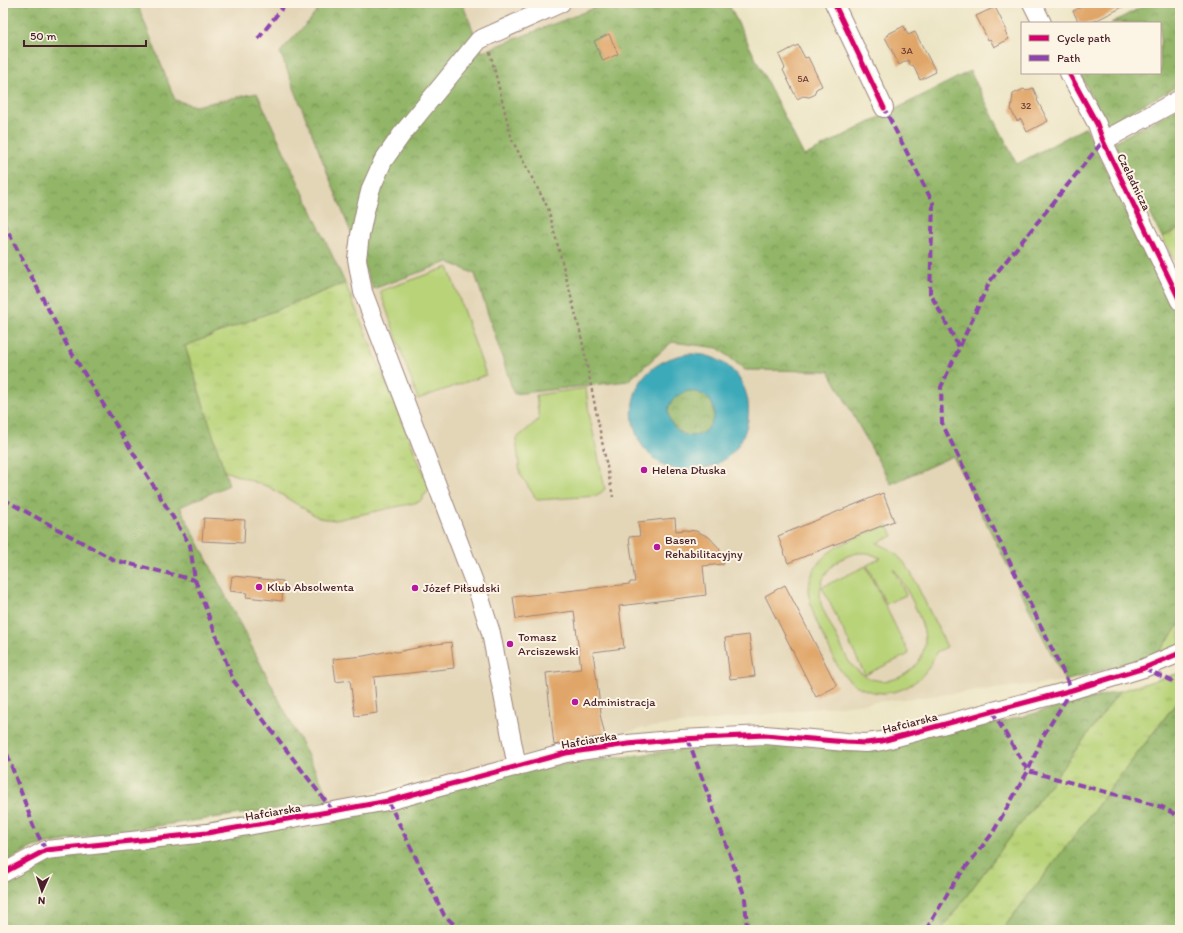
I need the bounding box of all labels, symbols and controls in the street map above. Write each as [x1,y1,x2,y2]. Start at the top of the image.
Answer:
scale bar [24,22,146,48]
legend [1021,22,1161,74]
text: 50 m [30,29,56,43]
text: Cycle path [1057,31,1111,45]
house number: 3A [901,44,914,57]
text: Path [1057,51,1080,65]
house number: 5A [797,72,809,85]
house number: 32 [1021,99,1032,112]
street label: Czeladnicza [1114,151,1154,214]
place label: Helena Dłuska [652,463,726,477]
marker: Helena Dłuska [639,465,649,475]
place label: Basen Rehabilitacyjny [665,533,743,561]
marker: Basen Rehabilitacyjny [652,542,662,552]
place label: Klub Absolwenta [267,580,355,594]
place label: Józef Piłsudski [423,581,500,595]
marker: Klub Absolwenta [254,582,264,592]
marker: Józef Piłsudski [410,583,420,593]
place label: Tomasz Arciszewski [518,630,578,658]
marker: Tomasz Arciszewski [505,639,515,649]
place label: Administracja [583,695,656,709]
marker: Administracja [570,697,580,707]
street label: Hafciarska [881,709,940,737]
street label: Hafciarska [560,728,619,752]
street label: Hafciarska [244,800,303,824]
north arrow [22,871,62,911]
text: N [37,894,46,907]

